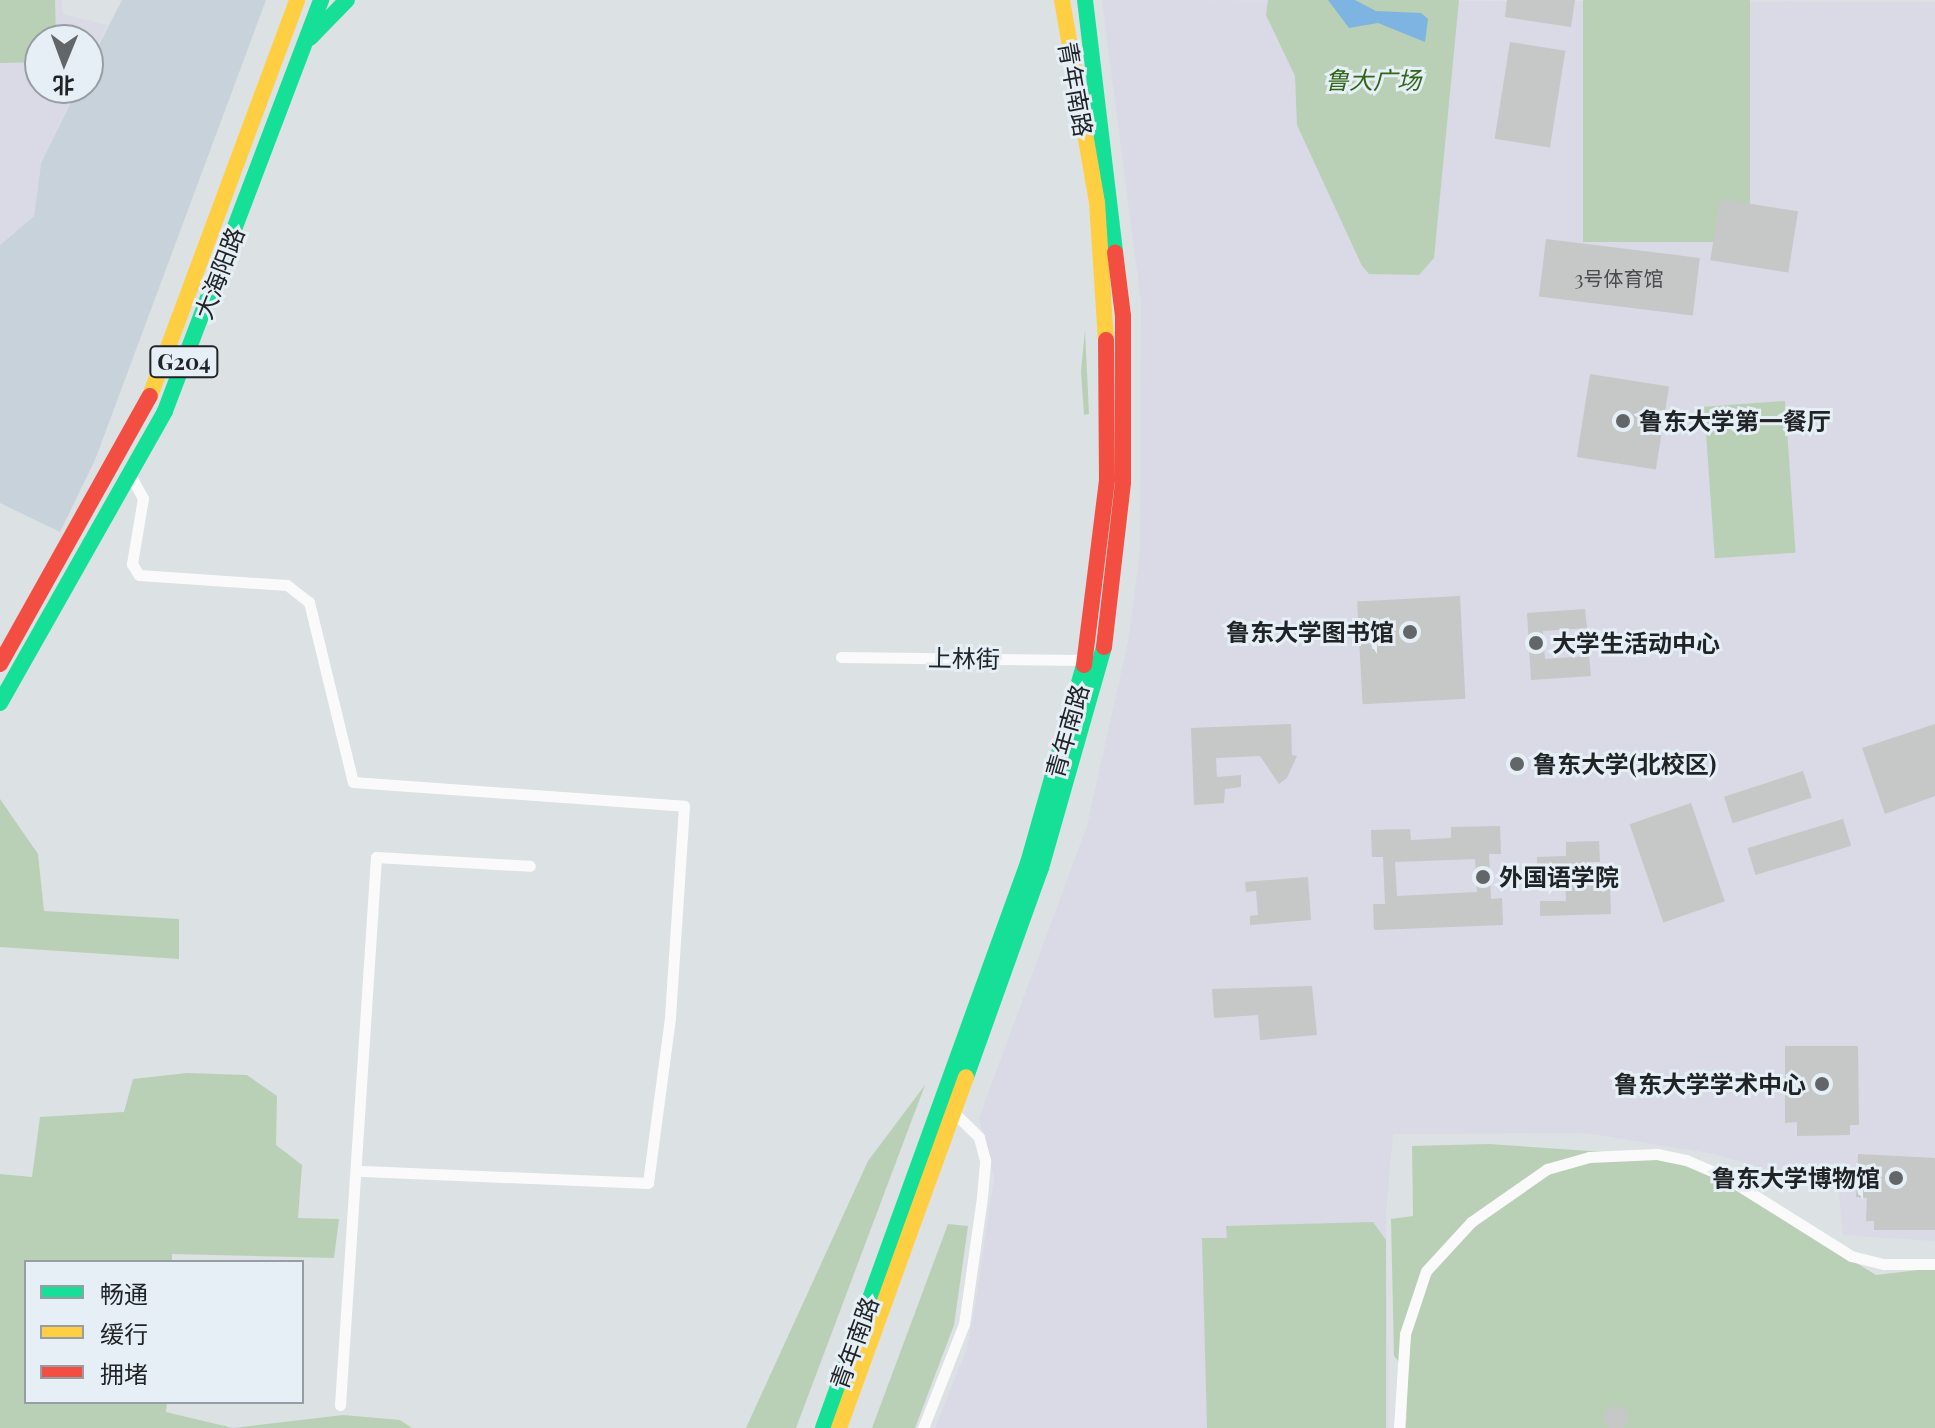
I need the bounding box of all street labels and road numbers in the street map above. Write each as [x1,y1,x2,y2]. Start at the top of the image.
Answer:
street label: 青年南路 [1053,39,1099,139]
street label: 大海阳路 [188,223,250,323]
road number: G204 [148,344,220,380]
street label: 上林街 [928,643,1000,673]
street label: 青年南路 [1040,681,1094,781]
street label: 青年南路 [824,1293,884,1393]

